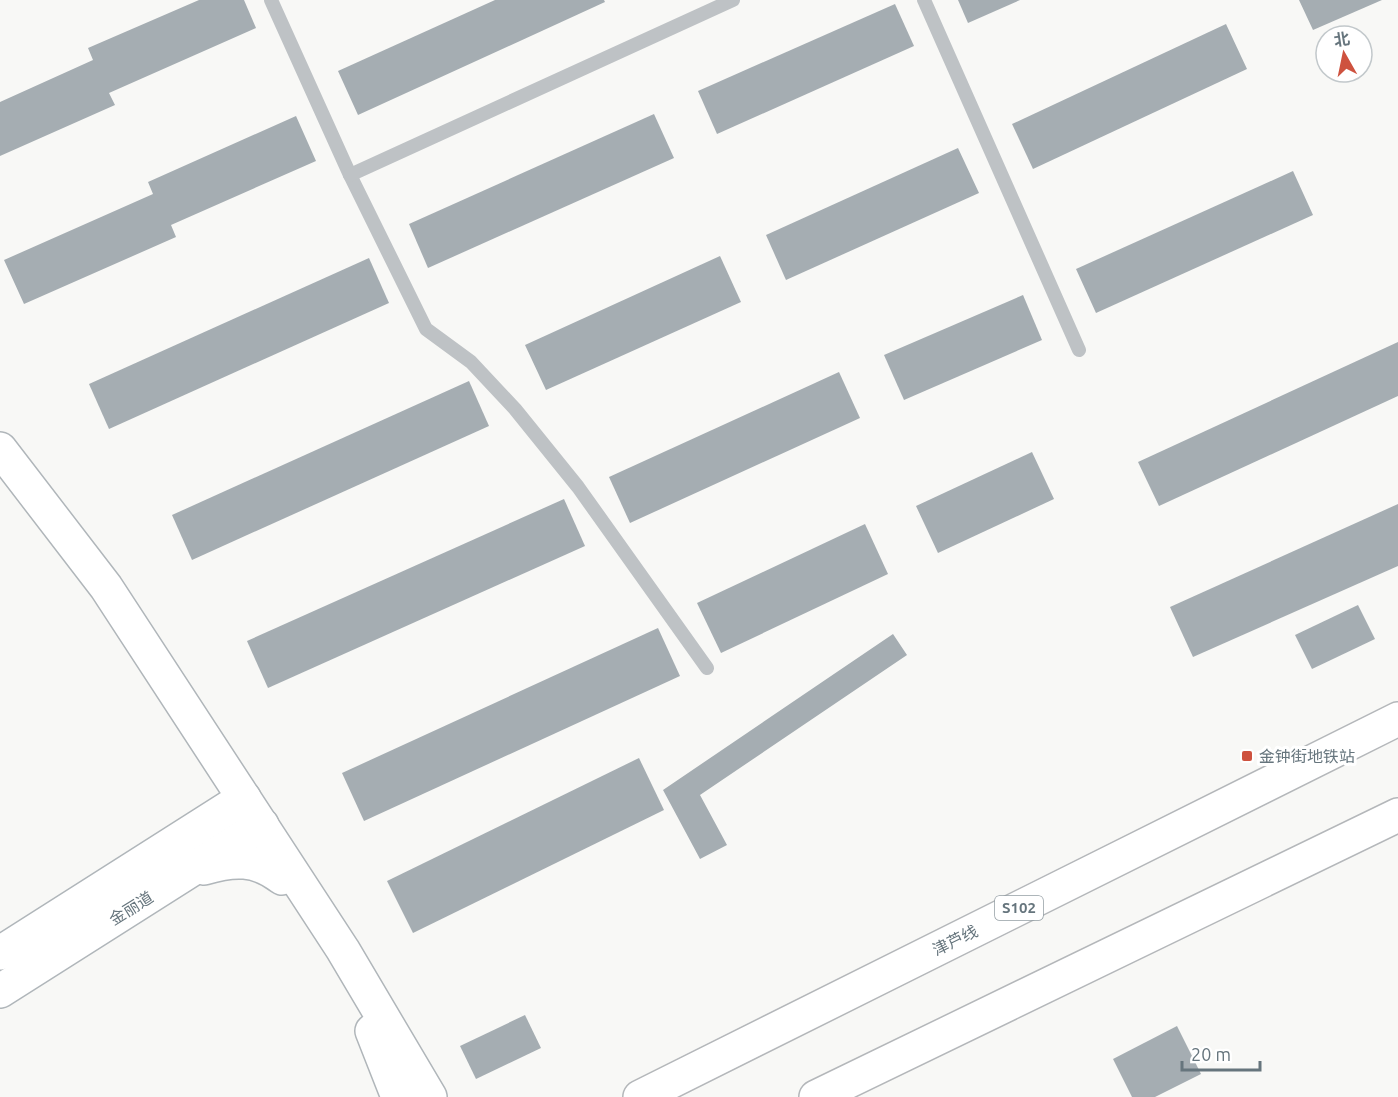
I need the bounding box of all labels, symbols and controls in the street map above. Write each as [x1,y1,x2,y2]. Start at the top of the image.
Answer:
north arrow [1314,24,1374,84]
text: 北 [1332,29,1351,49]
place label: 金钟街地铁站 [1259,747,1355,765]
marker: 金钟街地铁站 [1240,749,1254,763]
street label: 金丽道 [106,888,156,928]
road number: S102 [995,896,1043,920]
street label: 津芦线 [929,921,981,959]
scale bar [1182,1034,1260,1072]
text: 20 m [1191,1044,1231,1064]

